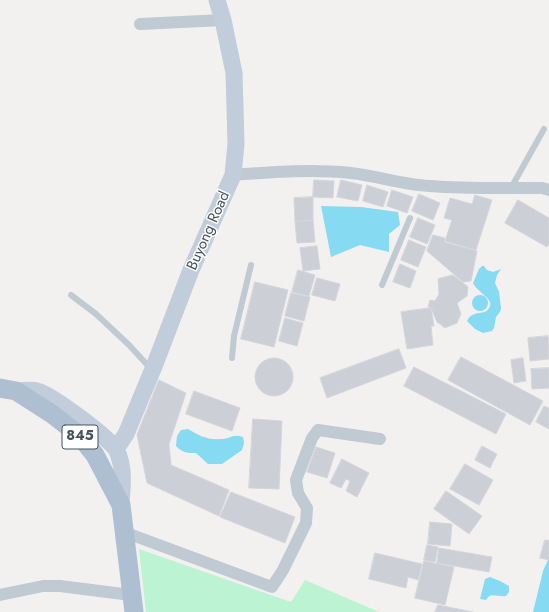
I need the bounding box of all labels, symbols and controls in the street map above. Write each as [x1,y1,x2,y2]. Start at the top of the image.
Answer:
street label: Buyong Road [184,189,234,273]
road number: 845 [62,425,98,449]

